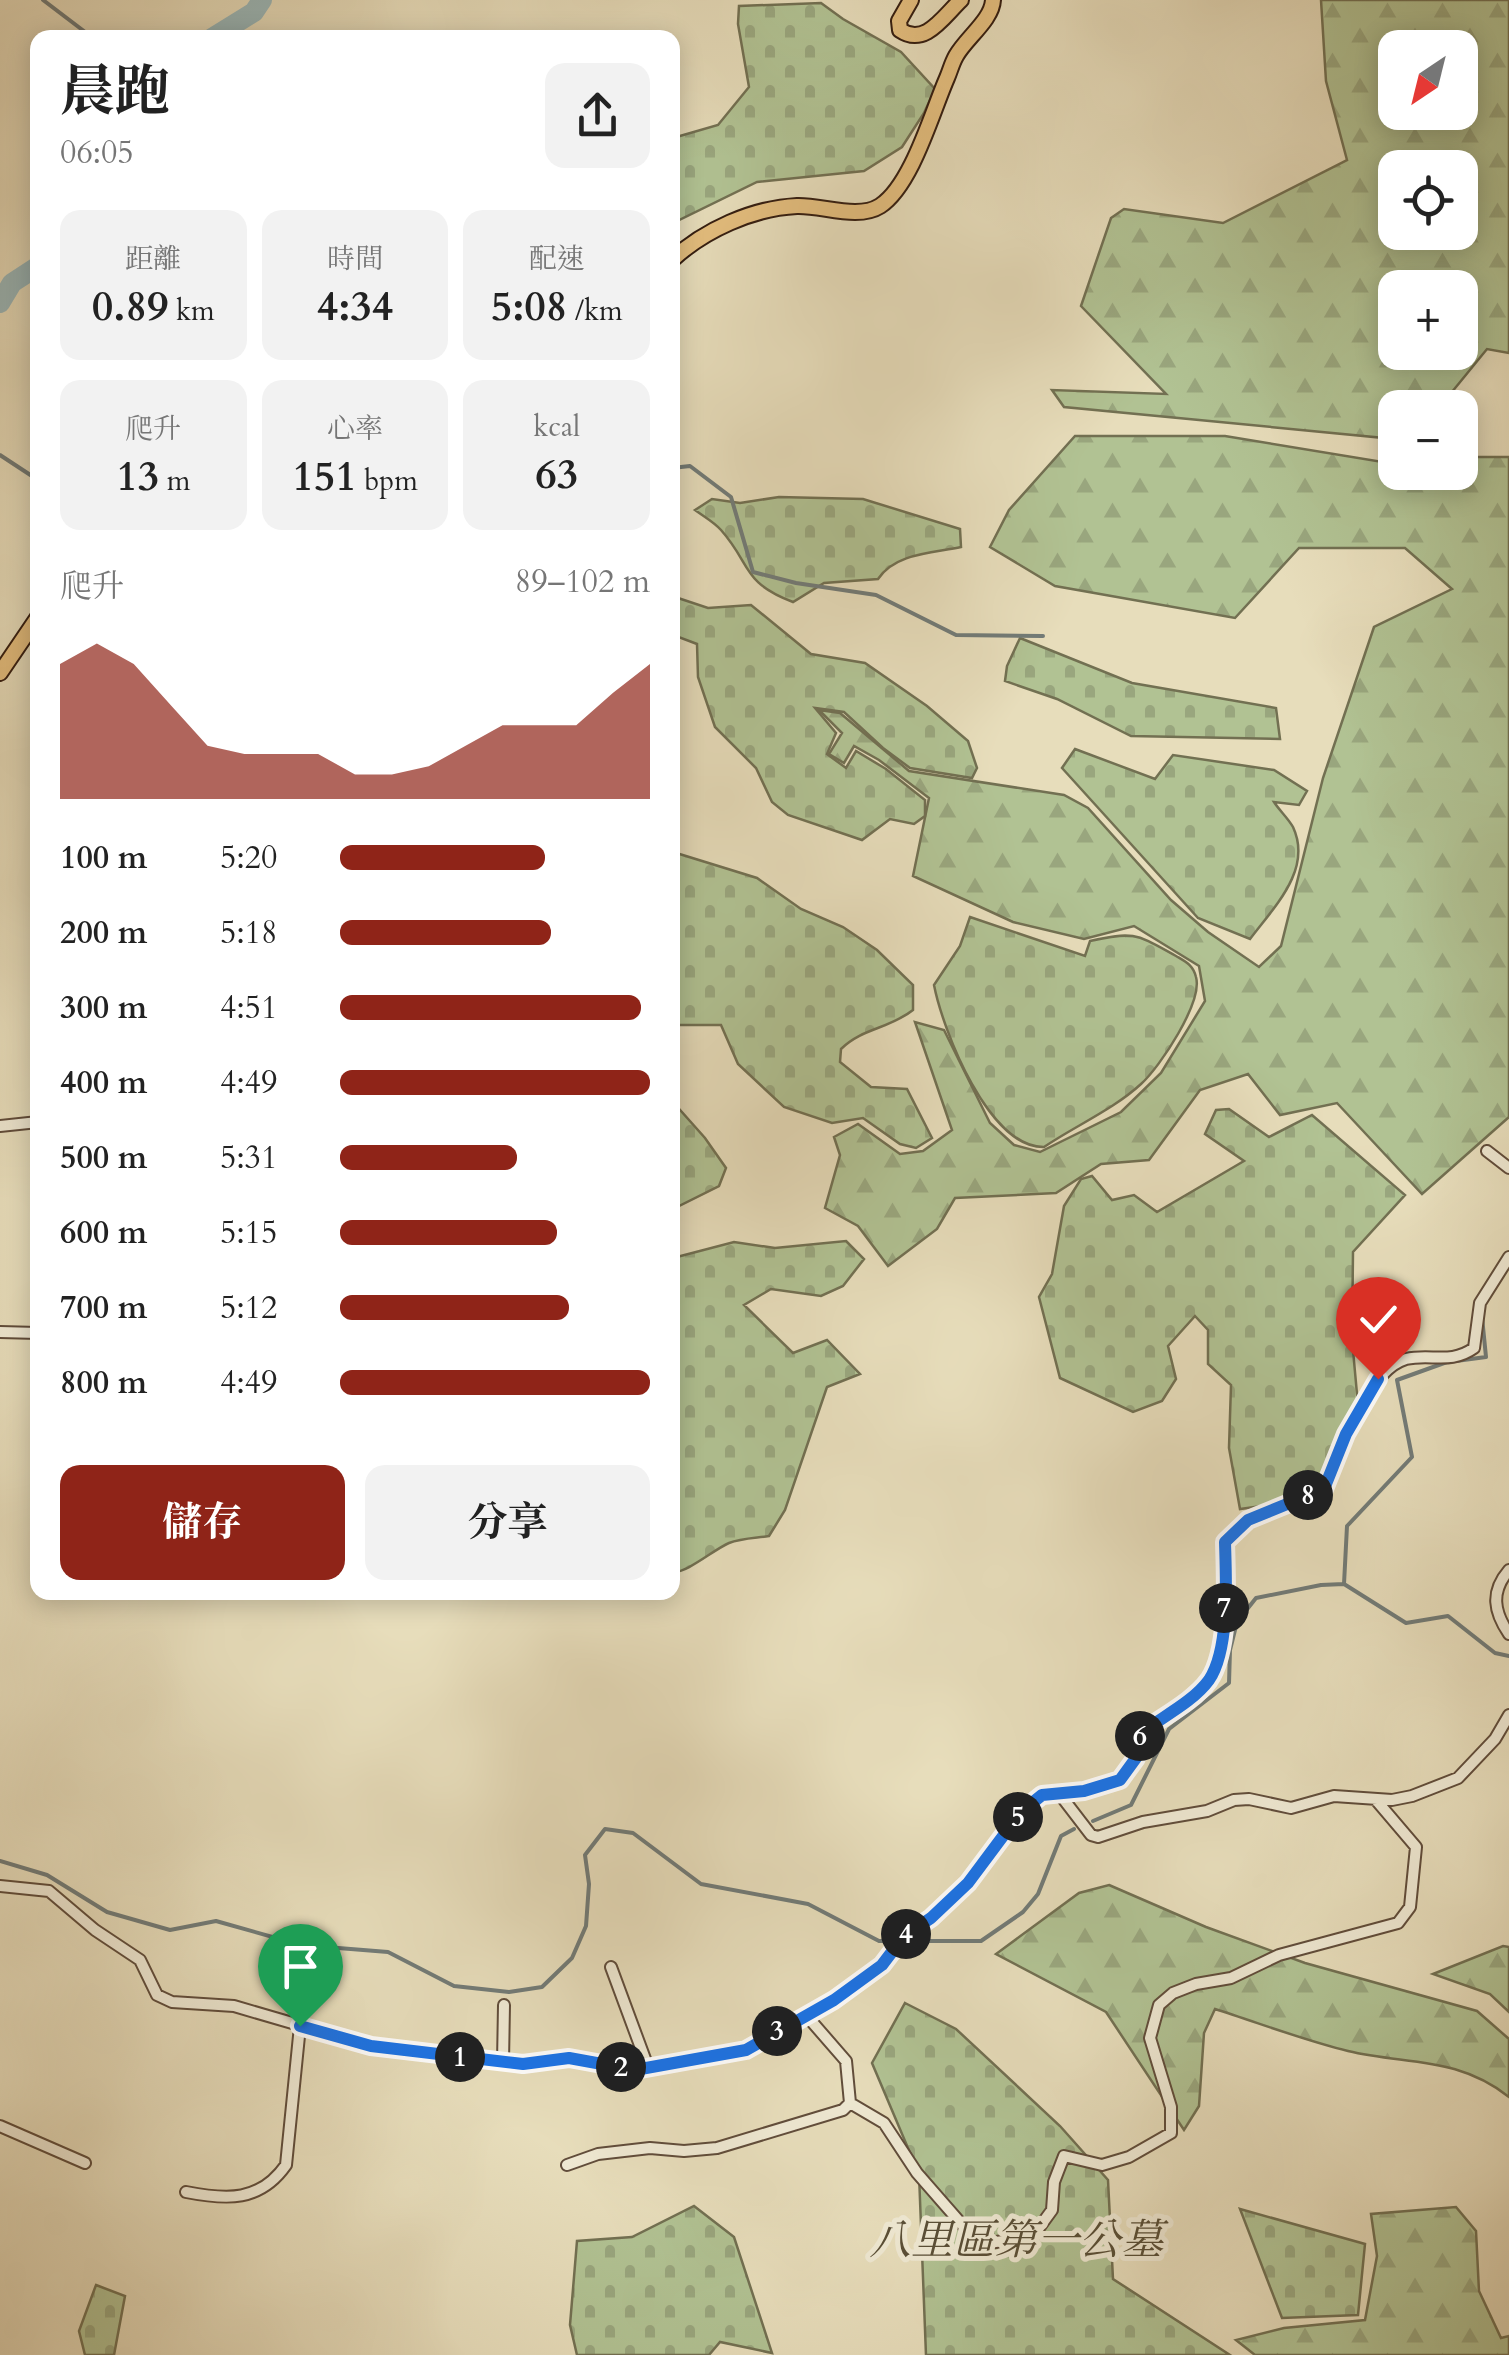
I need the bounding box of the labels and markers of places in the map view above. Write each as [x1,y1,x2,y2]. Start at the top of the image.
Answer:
pin [1336,1277,1421,1380]
pin: 8 [1283,1470,1333,1520]
pin: 7 [1199,1583,1249,1633]
pin: 6 [1115,1711,1165,1761]
pin: 5 [993,1792,1043,1842]
pin: 4 [881,1909,931,1959]
pin [258,1924,343,2027]
pin: 3 [752,2006,802,2056]
pin: 1 [435,2032,485,2082]
pin: 2 [596,2042,646,2092]

